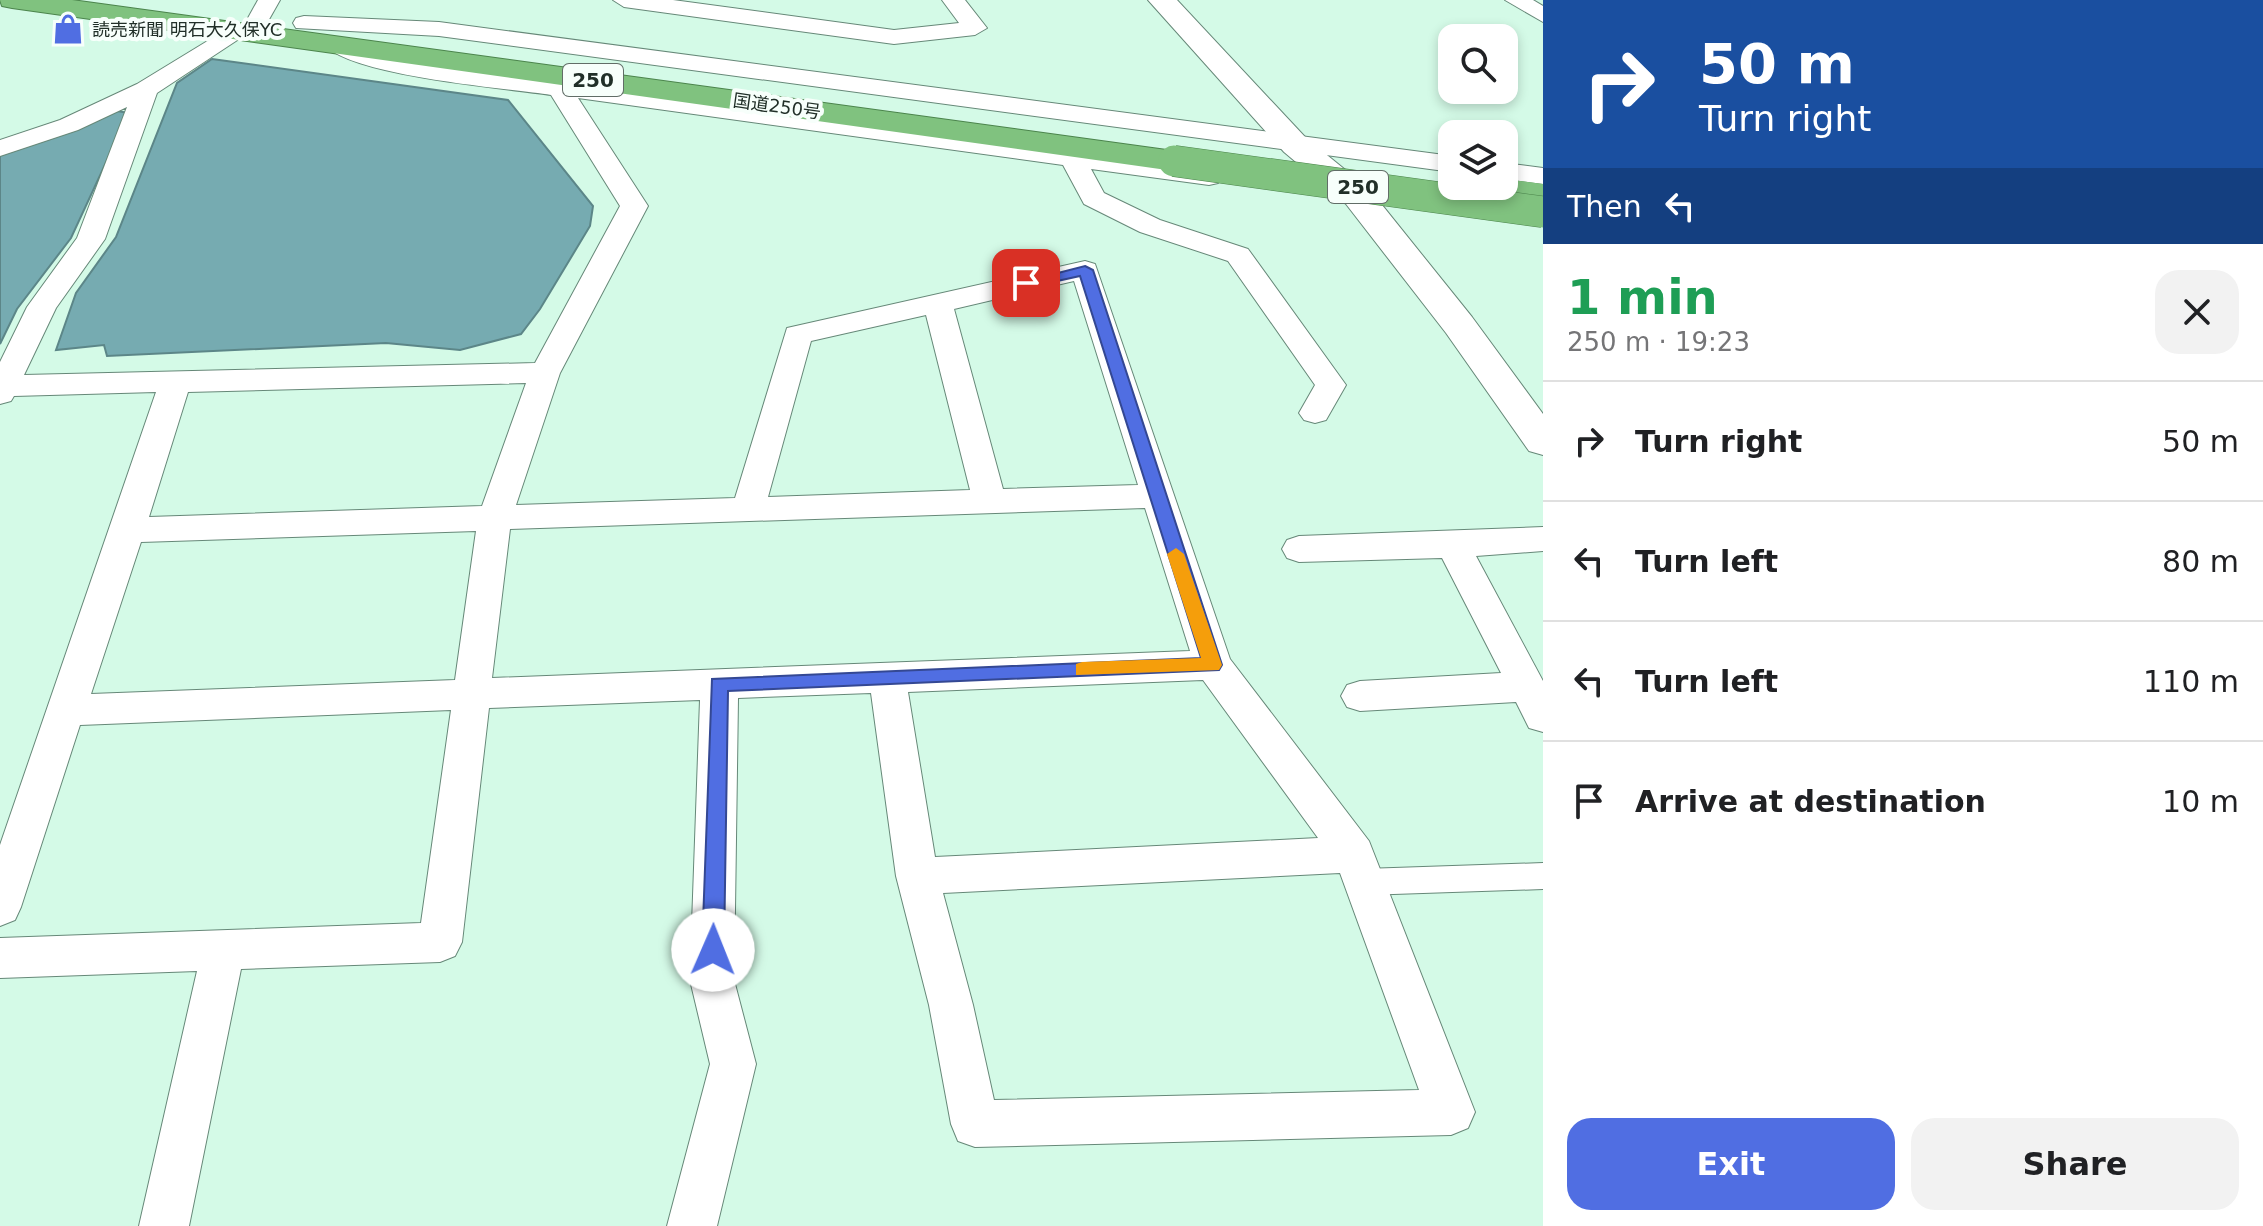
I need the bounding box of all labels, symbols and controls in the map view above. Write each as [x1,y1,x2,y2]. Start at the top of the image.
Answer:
shop icon: 読売新聞 明石大久保YC [51,12,85,46]
place label: 読売新聞 明石大久保YC [92,19,282,40]
map controls [1438,24,1518,200]
button: search [1438,24,1518,104]
text: 50 m [1699,31,1855,96]
icon: right [1567,32,1671,136]
road number: 250 [563,64,623,96]
street label: 国道250号 [732,89,822,123]
text: Turn right [1699,98,1871,139]
button: layers [1438,120,1518,200]
road number: 250 [1328,171,1388,203]
icon: left [1658,184,1702,228]
text: Then [1567,189,1642,224]
pin [992,249,1060,317]
icon: arrive [1004,261,1048,305]
text: 1 min [1567,269,1718,325]
button: close [2155,270,2239,354]
text: 250 m · 19:23 [1567,327,1750,357]
icon: right [1567,419,1611,463]
text: Turn right [1635,424,1802,459]
text: 50 m [2162,424,2239,459]
icon: left [1567,539,1611,583]
text: Turn left [1635,544,1778,579]
text: 80 m [2162,544,2239,579]
icon: left [1567,659,1611,703]
text: Turn left [1635,664,1778,699]
text: 110 m [2143,664,2239,699]
icon: arrive [1567,779,1611,823]
text: Arrive at destination [1635,784,1986,819]
text: 10 m [2162,784,2239,819]
position arrow [671,908,755,992]
button: Exit [1567,1118,1895,1210]
button: Share [1911,1118,2239,1210]

